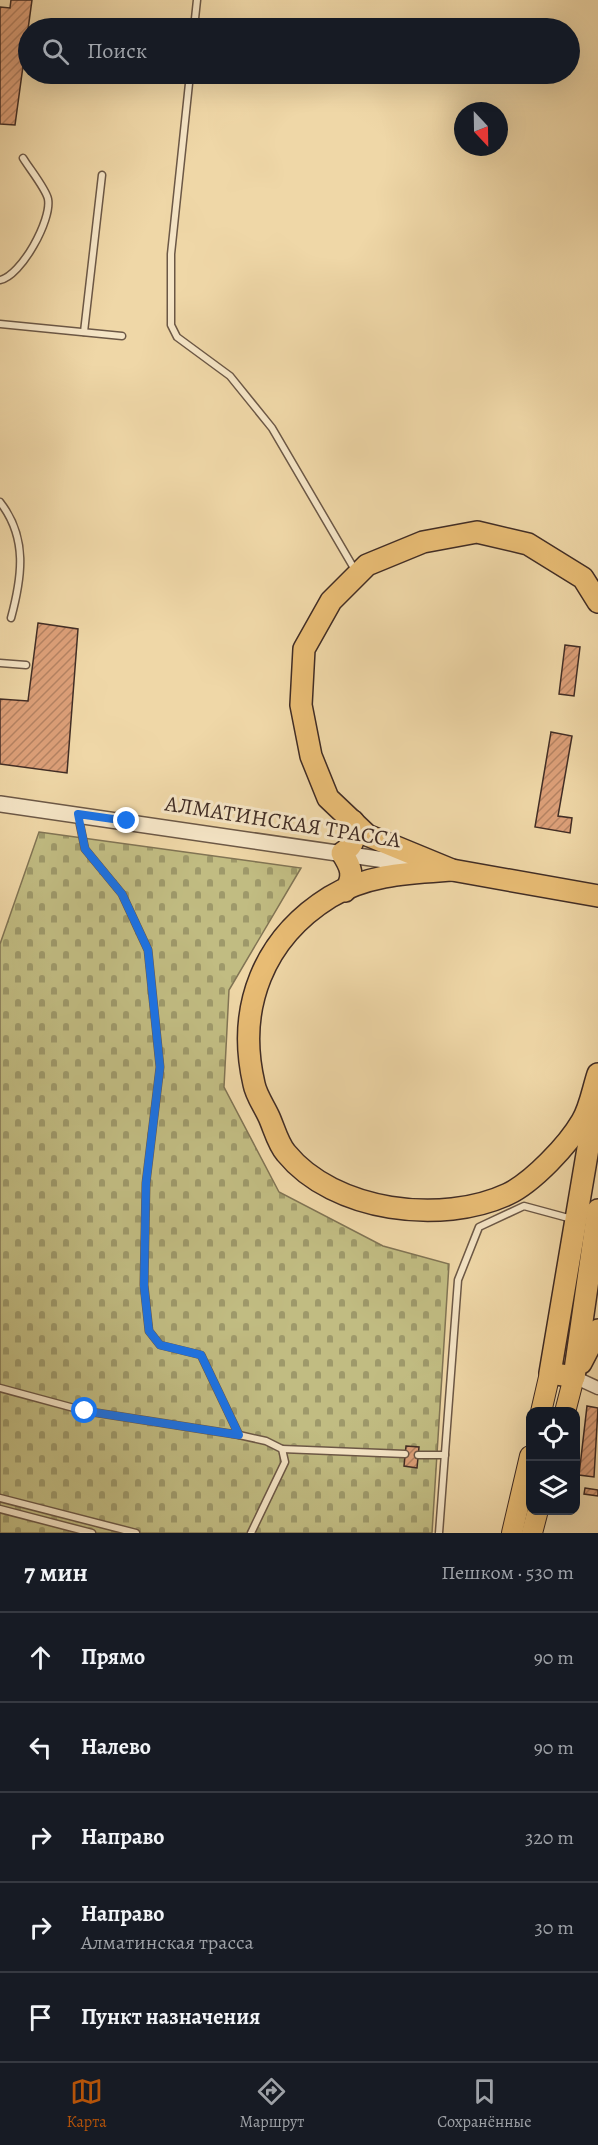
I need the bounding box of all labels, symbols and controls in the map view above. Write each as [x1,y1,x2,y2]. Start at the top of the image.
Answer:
search box [18,18,580,84]
icon: search [39,35,72,68]
text: Поиск [87,36,147,66]
north arrow [454,102,508,156]
street label: АЛМАТИНСКАЯ ТРАССА [162,788,404,856]
route end [113,807,139,833]
route start [71,1397,97,1423]
map controls [526,1407,580,1515]
button: locate [526,1407,580,1461]
button: layers [526,1461,580,1515]
text: 7 мин [24,1555,88,1590]
text: Пешком · 530 m [441,1559,574,1586]
icon: ahead [24,1641,57,1674]
text: Прямо [81,1642,145,1672]
text: 90 m [534,1644,574,1671]
icon: left [24,1731,57,1764]
text: Налево [81,1732,151,1762]
text: 90 m [534,1734,574,1761]
icon: right [24,1821,57,1854]
text: Направо [81,1822,164,1852]
text: 320 m [525,1824,574,1851]
text: Направо [81,1899,164,1929]
icon: right [24,1911,57,1944]
text: 30 m [534,1914,574,1941]
text: Алматинская трасса [81,1929,254,1956]
icon: arrive [24,2001,57,2034]
text: Пункт назначения [81,2002,260,2032]
tab: Карта [66,2075,107,2133]
tab: Маршрут [240,2075,304,2133]
tab: Сохранённые [437,2075,532,2133]

